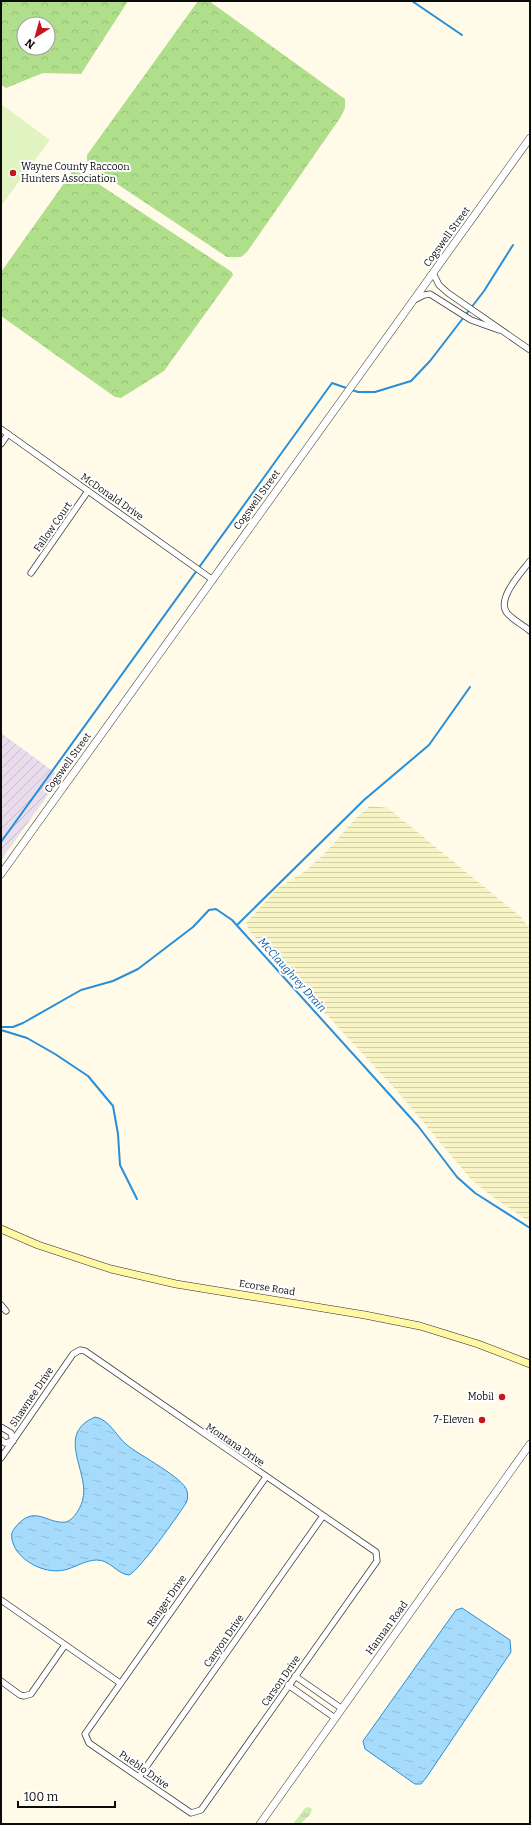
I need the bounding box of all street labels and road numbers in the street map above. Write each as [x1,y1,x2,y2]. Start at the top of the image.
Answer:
street label: Cogswell Street [421,204,473,269]
street label: Cogswell Street [231,467,283,532]
street label: McDonald Drive [78,471,146,523]
street label: Fallow Court [31,499,75,554]
street label: Cogswell Street [42,730,94,795]
street label: Ecorse Road [238,1278,296,1298]
street label: Shawnee Drive [8,1365,56,1429]
street label: Montana Drive [203,1421,267,1469]
street label: Ranger Drive [145,1573,189,1629]
street label: Hannan Road [364,1599,410,1657]
street label: Canyon Drive [201,1612,247,1670]
street label: Carson Drive [259,1653,303,1709]
street label: Pueblo Drive [117,1748,171,1792]

